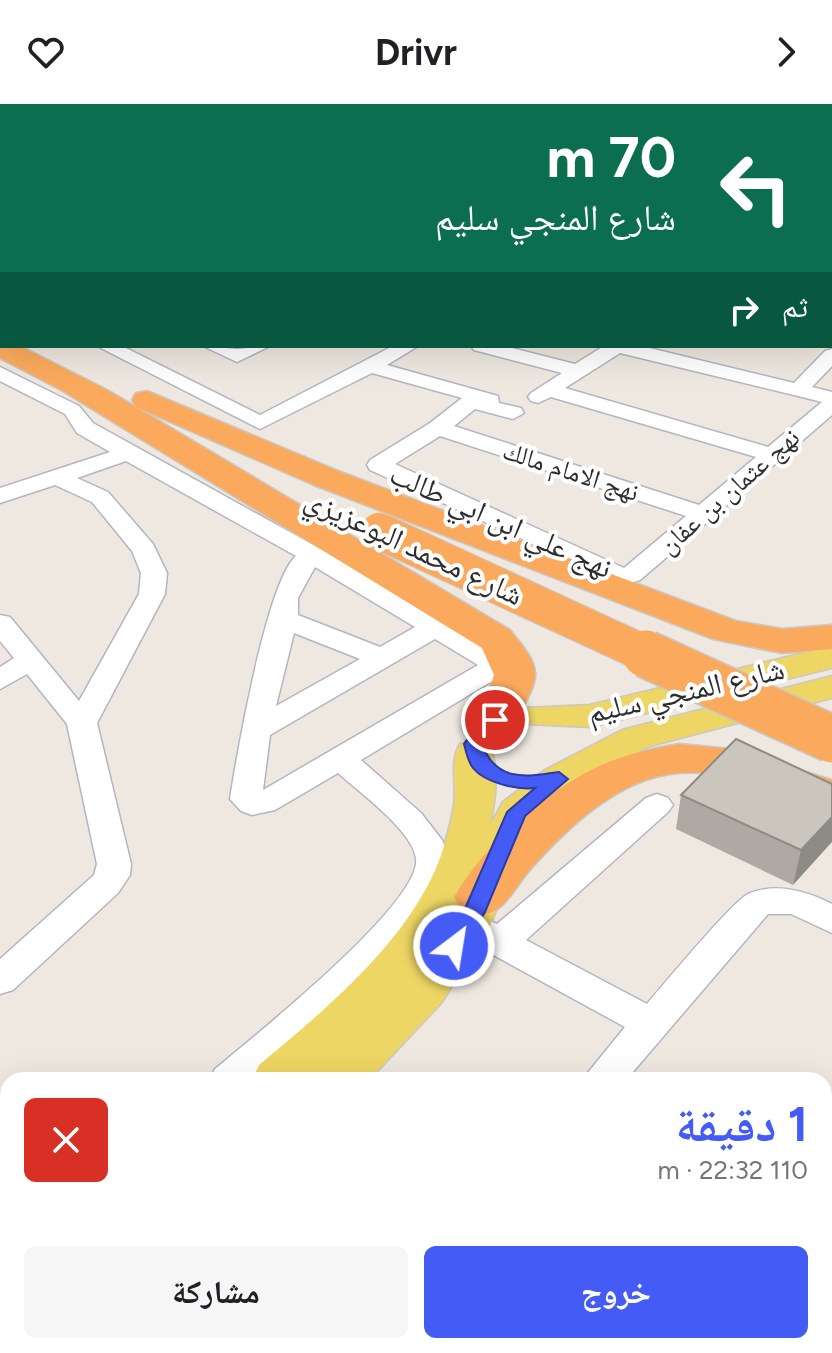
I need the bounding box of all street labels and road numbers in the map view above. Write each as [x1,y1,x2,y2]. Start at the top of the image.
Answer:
street label: نهج عثمان بن عفان [652,421,807,562]
street label: نهج الامام مالك [498,434,643,510]
street label: نهج علي ابن ابي طالب [382,455,618,591]
street label: شارع محمد البوعزيزي [297,480,529,618]
street label: شارع المنجي سليم [584,650,789,737]

